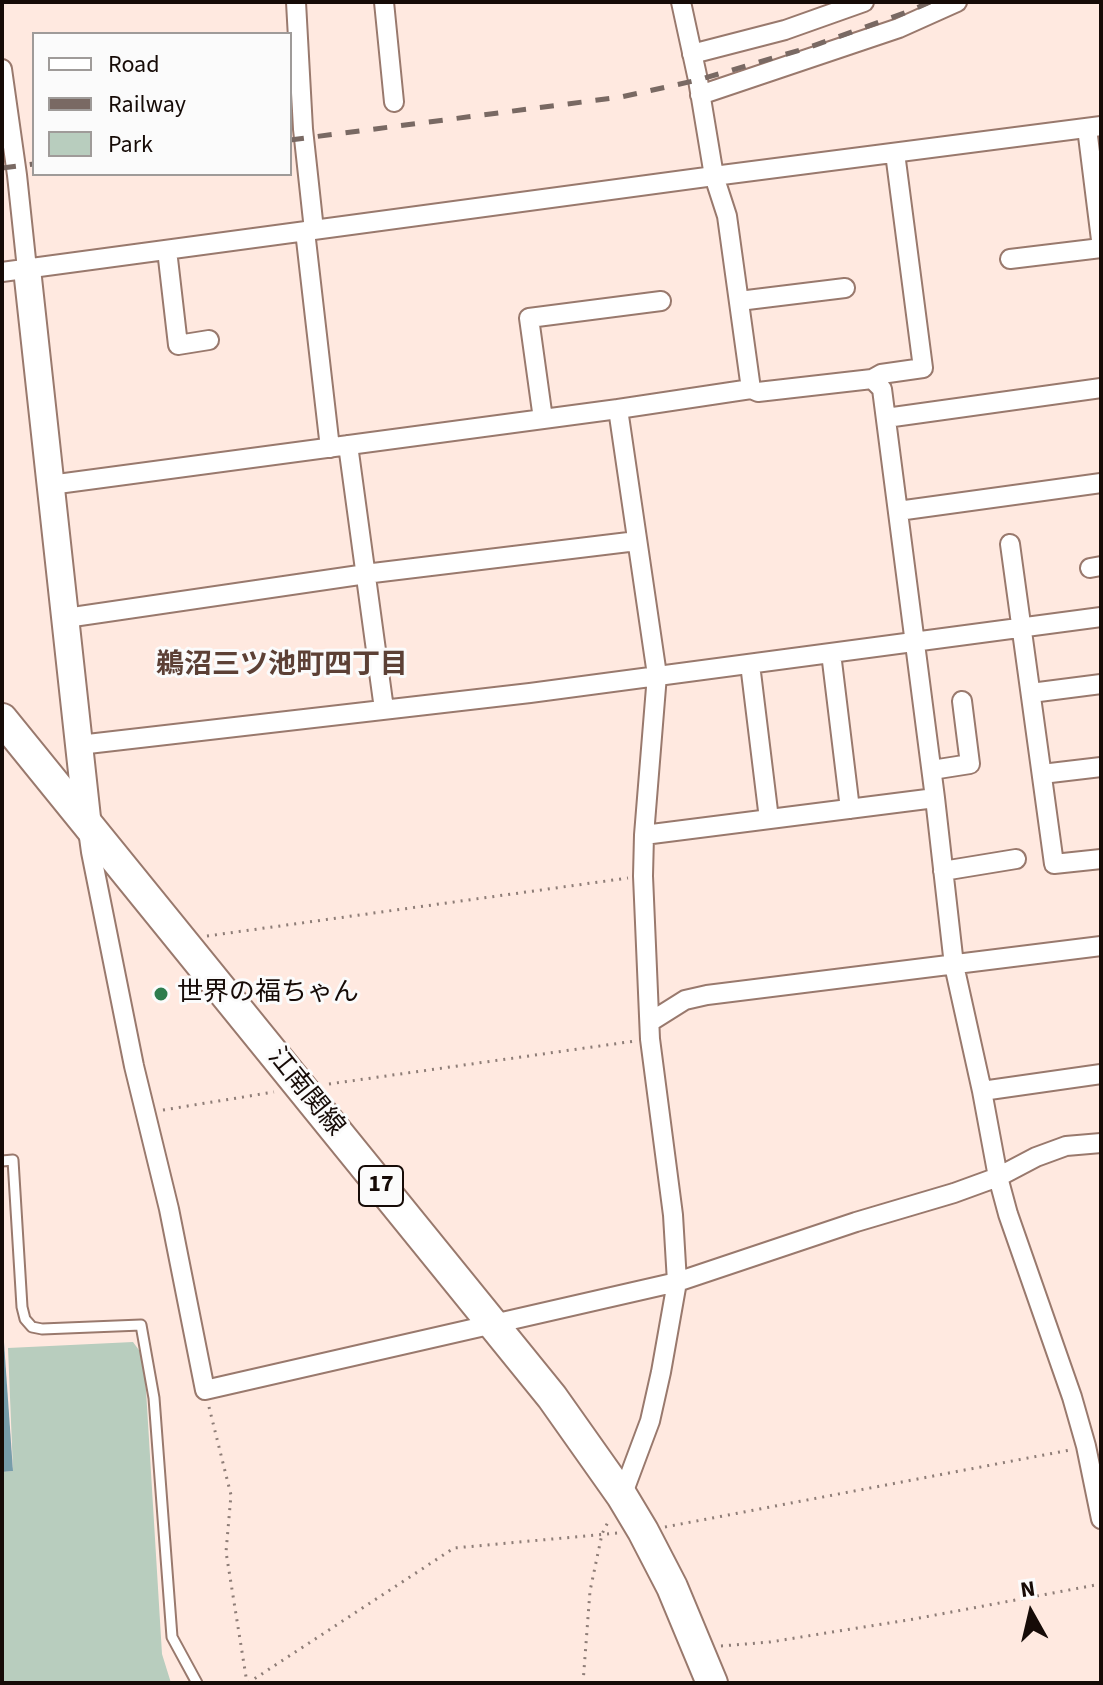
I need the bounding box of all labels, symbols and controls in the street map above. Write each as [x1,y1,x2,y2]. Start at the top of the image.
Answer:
legend [32,32,292,176]
text: Road [108,47,160,82]
text: Railway [108,87,186,122]
text: Park [108,127,153,162]
district label: 鵜沼三ツ池町四丁目 [156,650,408,684]
place label: 世界の福ちゃん [177,978,359,1010]
marker: 世界の福ちゃん [152,985,170,1003]
street label: 江南関線 [260,1043,350,1143]
road number: 17 [359,1166,403,1206]
text: N [1018,1572,1037,1606]
north arrow [991,1573,1071,1653]

